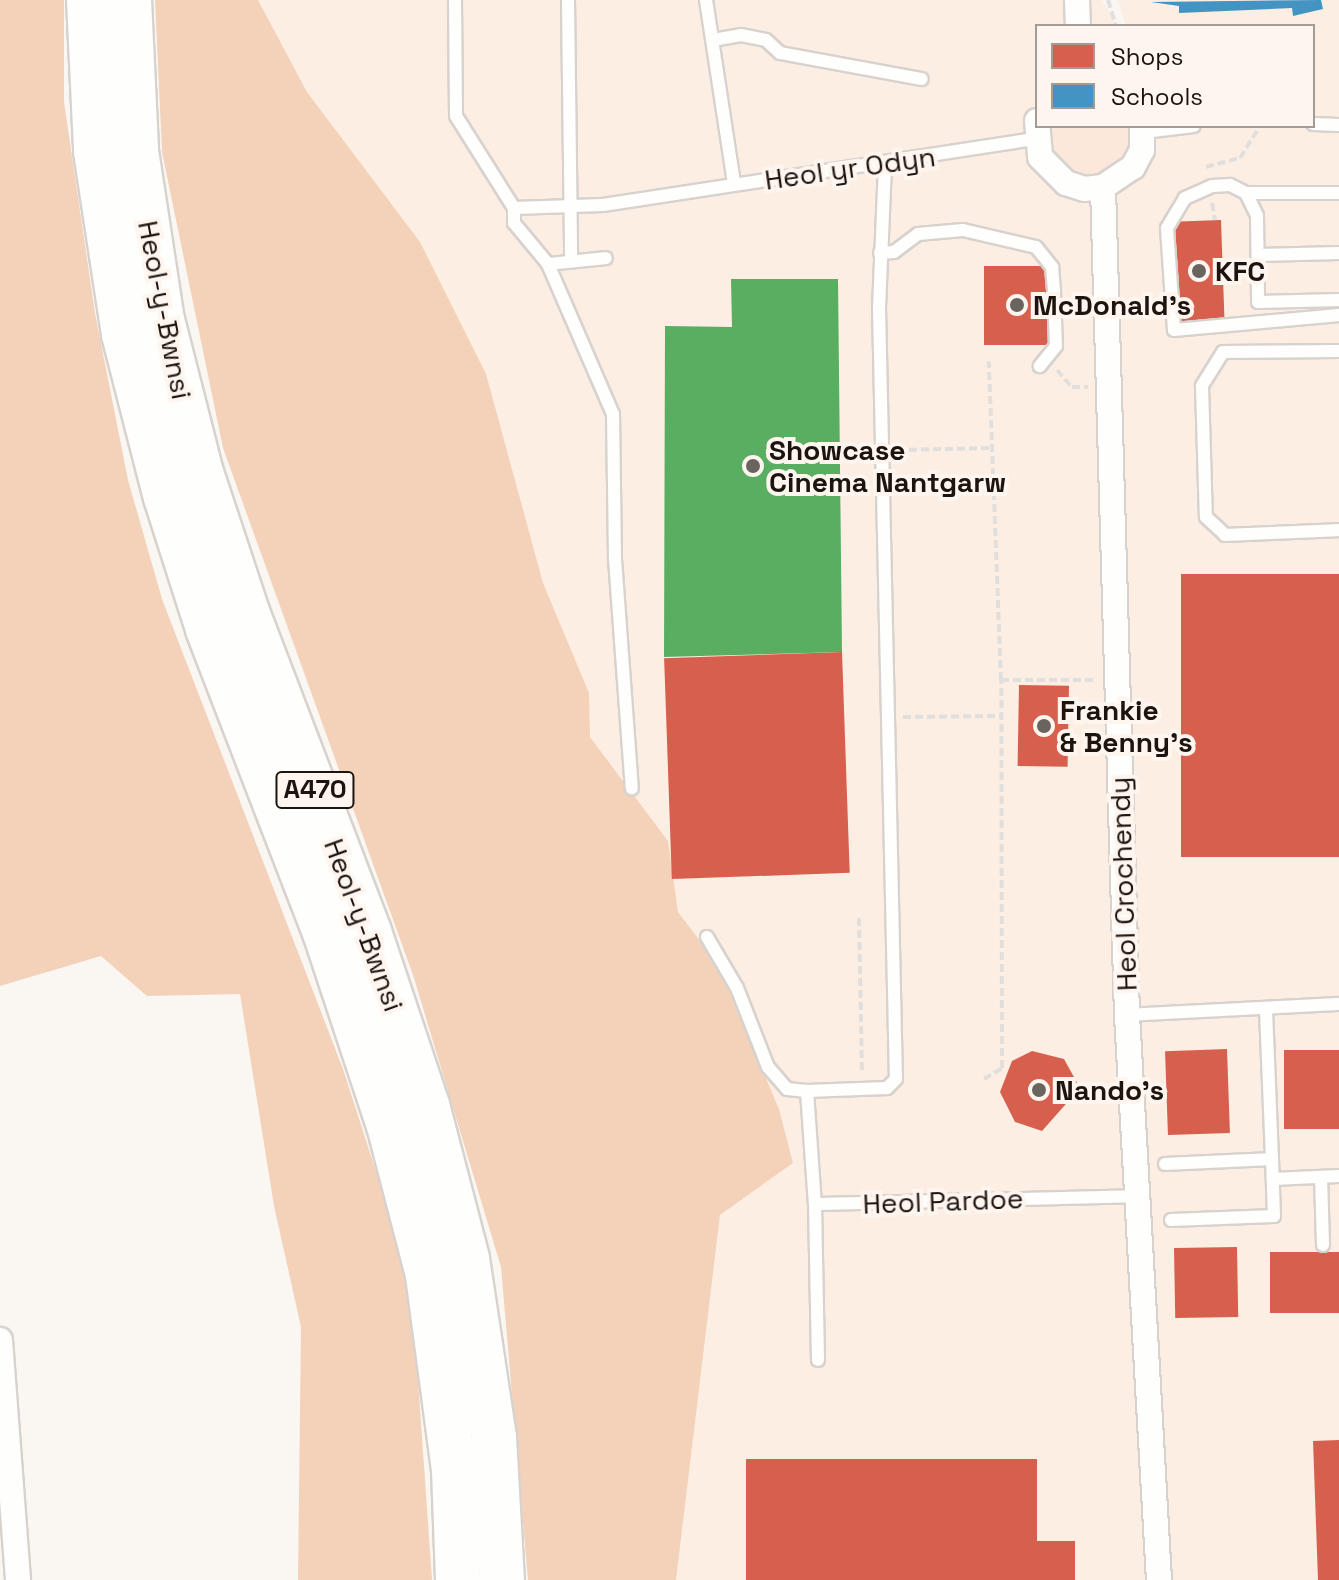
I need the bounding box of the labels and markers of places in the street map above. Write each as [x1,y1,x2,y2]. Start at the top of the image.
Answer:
place label: KFC [1215,254,1265,288]
marker: KFC [1190,262,1208,280]
place label: McDonald's [1033,288,1191,322]
marker: McDonald's [1008,296,1026,314]
place label: Showcase Cinema Nantgarw [769,433,1006,499]
marker: Showcase Cinema Nantgarw [744,457,762,475]
place label: Frankie & Benny's [1060,693,1193,759]
marker: Frankie & Benny's [1035,717,1053,735]
place label: Nando's [1055,1073,1164,1107]
marker: Nando's [1030,1081,1048,1099]

